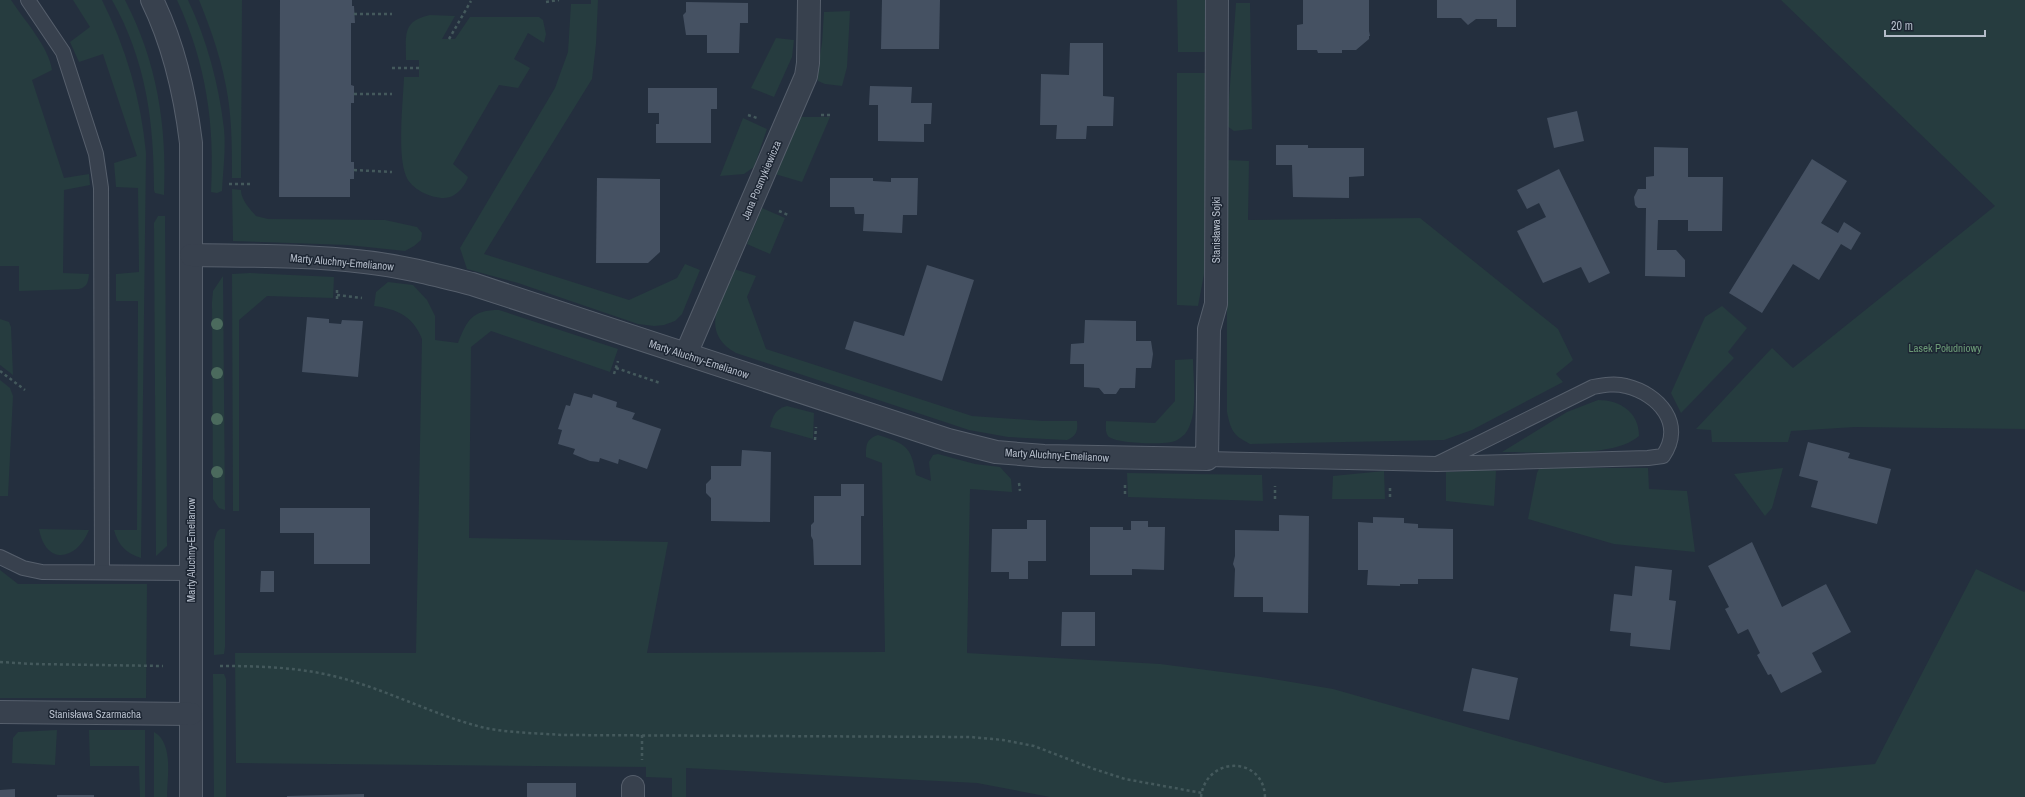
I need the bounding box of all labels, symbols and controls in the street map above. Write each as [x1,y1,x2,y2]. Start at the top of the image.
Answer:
scale bar [1885,12,1985,38]
text: 20 m [1891,18,1913,34]
street label: Jana Posmykiewicza [738,138,784,222]
street label: Stanisława Sojki [1209,197,1223,263]
street label: Marty Aluchny-Emelianow [289,250,395,274]
street label: Marty Aluchny-Emelianow [647,336,751,382]
park label: Lasek Południowy [1908,341,1982,355]
street label: Marty Aluchny-Emelianow [1005,445,1110,465]
street label: Marty Aluchny-Emelianow [184,497,198,602]
street label: Stanisława Szarmacha [49,707,141,721]

